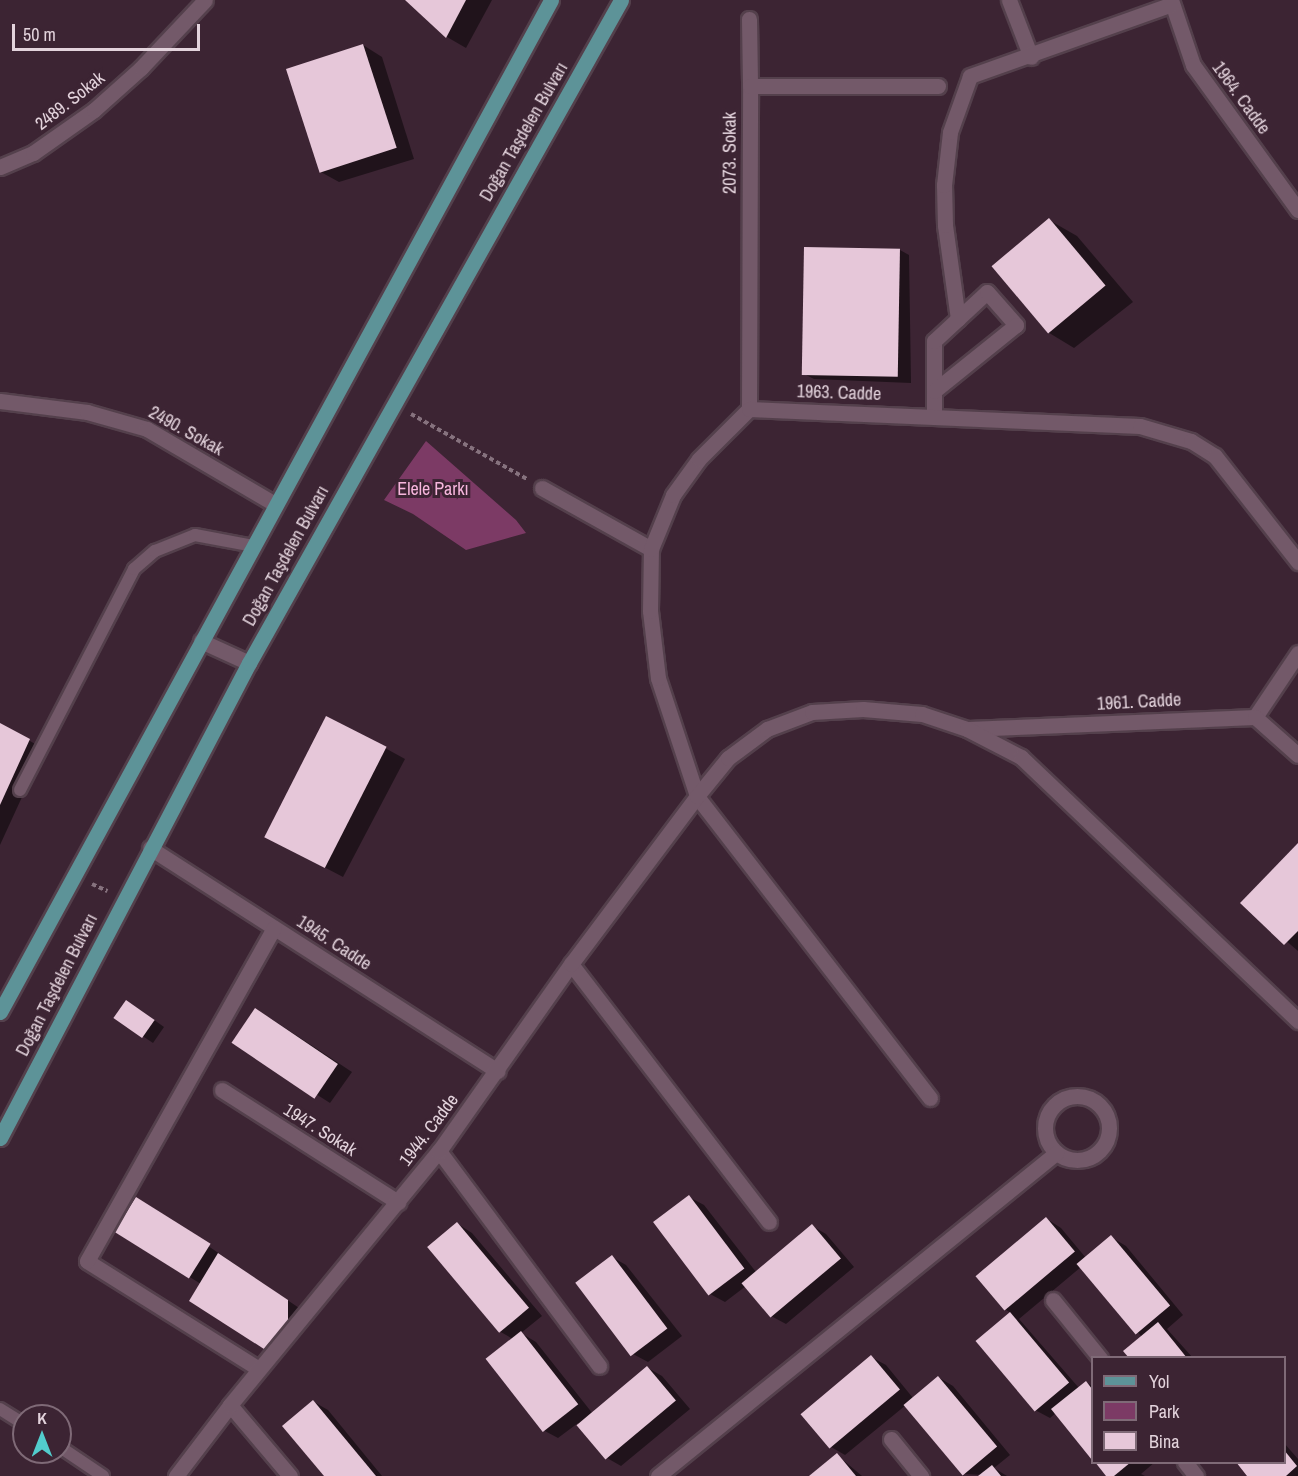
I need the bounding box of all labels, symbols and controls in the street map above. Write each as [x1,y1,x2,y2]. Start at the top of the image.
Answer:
scale bar [15,12,202,50]
text: 50 m [23,22,56,47]
street label: 1964. Cadde [1207,57,1275,139]
street label: Doğan Taşdelen Bulvarı [475,59,573,205]
street label: 2489. Sokak [31,67,109,135]
street label: 2073. Sokak [719,112,741,194]
street label: 1963. Cadde [796,381,882,405]
street label: 2490. Sokak [145,402,227,460]
park label: Elele Parkı [397,478,469,500]
street label: Doğan Taşdelen Bulvarı [238,482,334,630]
street label: 1961. Cadde [1096,689,1182,715]
street label: Doğan Taşdelen Bulvarı [12,910,102,1060]
street label: 1945. Cadde [293,911,375,975]
street label: 1944. Cadde [395,1090,463,1170]
street label: 1947. Sokak [279,1099,361,1161]
legend [1091,1356,1286,1464]
text: Yol [1149,1369,1169,1394]
text: Park [1149,1399,1179,1424]
north arrow [12,1404,72,1464]
text: K [37,1407,47,1429]
text: Bina [1149,1429,1179,1454]

